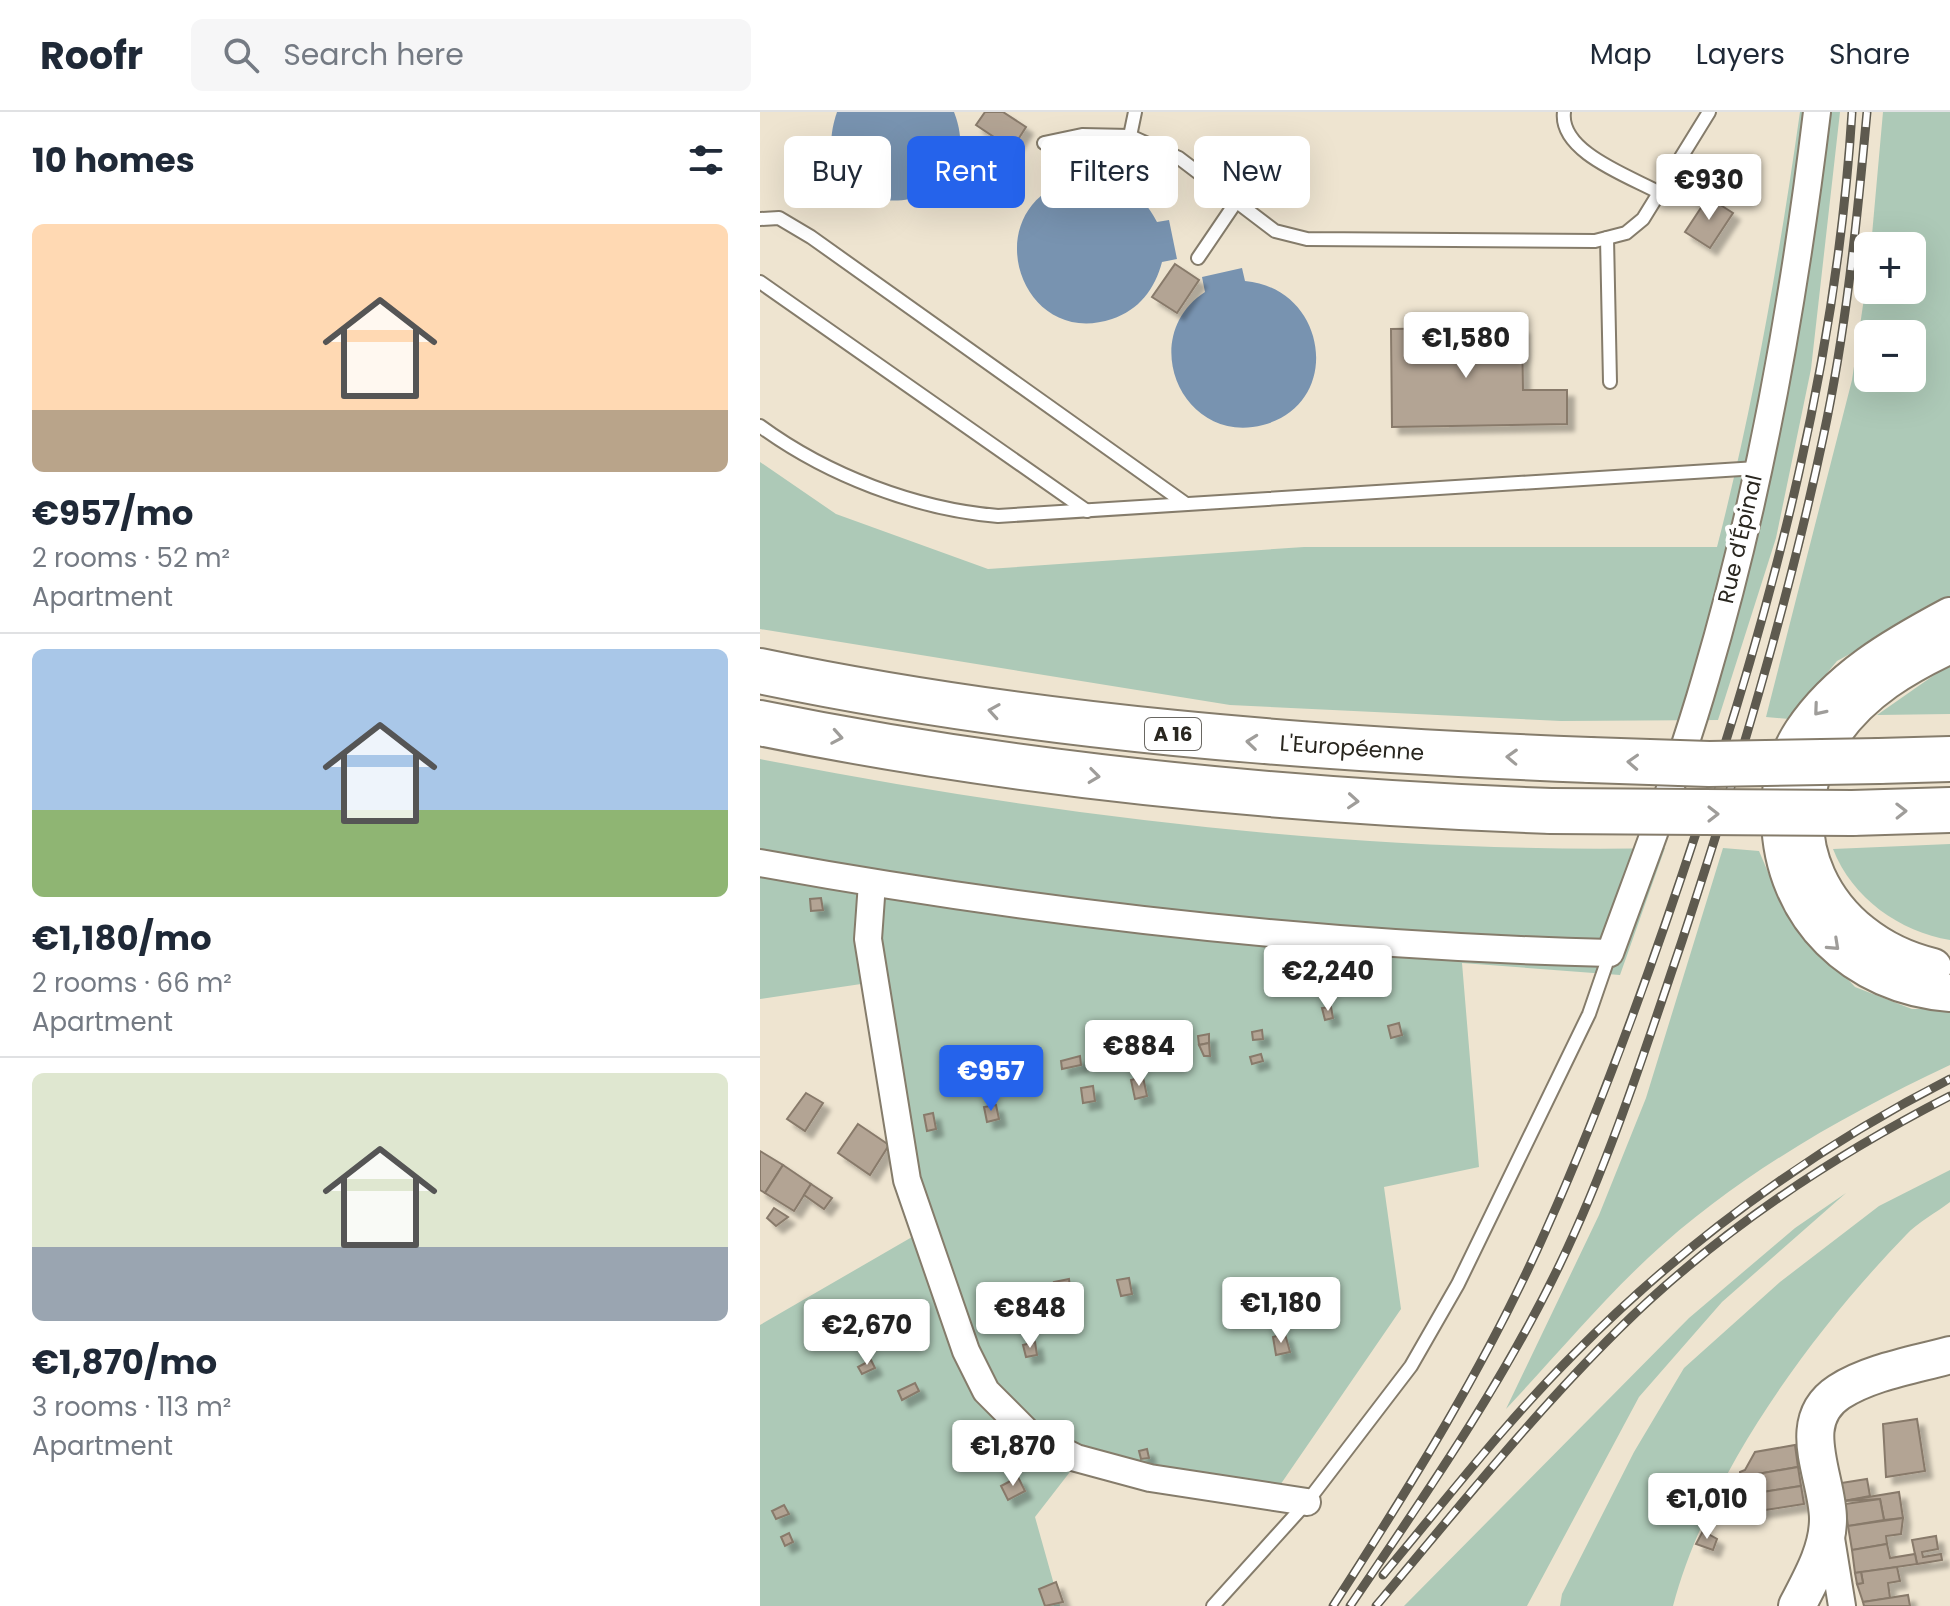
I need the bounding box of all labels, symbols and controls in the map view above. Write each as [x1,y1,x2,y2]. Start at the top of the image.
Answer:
search box [191,19,751,91]
text: Roofr [40,29,143,82]
icon: search [219,33,263,77]
text: Search here [283,33,464,76]
text: Map [1590,35,1652,74]
text: Layers [1696,35,1785,74]
text: Share [1829,35,1910,74]
text: 10 homes [32,136,195,184]
chip: Buy [784,136,891,208]
chip: Rent [907,136,1025,208]
chip: Filters [1041,136,1178,208]
chip: New [1194,136,1310,208]
icon: filters [684,138,728,182]
pin: €930 [1662,154,1756,222]
text: €930 [1674,162,1744,198]
map controls [1854,232,1926,392]
button: + [1854,232,1926,304]
icon: home [308,276,452,420]
pin: €1,580 [1401,312,1531,380]
text: €1,580 [1422,320,1510,356]
button: − [1854,320,1926,392]
street label: Rue d'Épinal [1710,472,1770,606]
text: €957/mo [32,489,193,537]
text: 2 rooms · 52 m² [32,540,230,576]
text: Apartment [32,579,173,615]
icon: home [308,701,452,845]
one-way arrow [1815,701,1829,716]
one-way arrow [987,703,1001,720]
road number: A 16 [1145,718,1201,750]
one-way arrow [830,727,844,744]
street label: L'Européenne [1279,727,1425,769]
one-way arrow [1245,733,1258,750]
one-way arrow [1505,748,1518,765]
one-way arrow [1626,753,1639,770]
one-way arrow [1088,767,1101,784]
one-way arrow [1347,792,1360,809]
one-way arrow [1895,803,1908,820]
one-way arrow [1707,805,1720,823]
text: €1,180/mo [32,914,212,962]
one-way arrow [1825,935,1839,950]
pin: €2,240 [1263,945,1393,1013]
text: €2,240 [1282,953,1374,989]
text: 2 rooms · 66 m² [32,965,232,1001]
text: Apartment [32,1004,173,1040]
pin: €884 [1092,1020,1186,1088]
text: €884 [1103,1028,1175,1064]
pin: €957 [944,1045,1038,1113]
text: €957 [957,1053,1025,1089]
icon: home [308,1125,452,1269]
pin: €1,180 [1216,1277,1346,1345]
pin: €848 [983,1282,1077,1350]
text: €1,180 [1240,1285,1322,1321]
text: €848 [994,1290,1066,1326]
pin: €2,670 [802,1299,932,1367]
text: €2,670 [822,1307,912,1343]
text: €1,870/mo [32,1338,217,1386]
text: 3 rooms · 113 m² [32,1389,231,1425]
pin: €1,870 [948,1420,1078,1488]
text: Apartment [32,1428,173,1464]
text: €1,870 [970,1428,1056,1464]
pin: €1,010 [1642,1473,1772,1541]
text: €1,010 [1666,1481,1748,1517]

